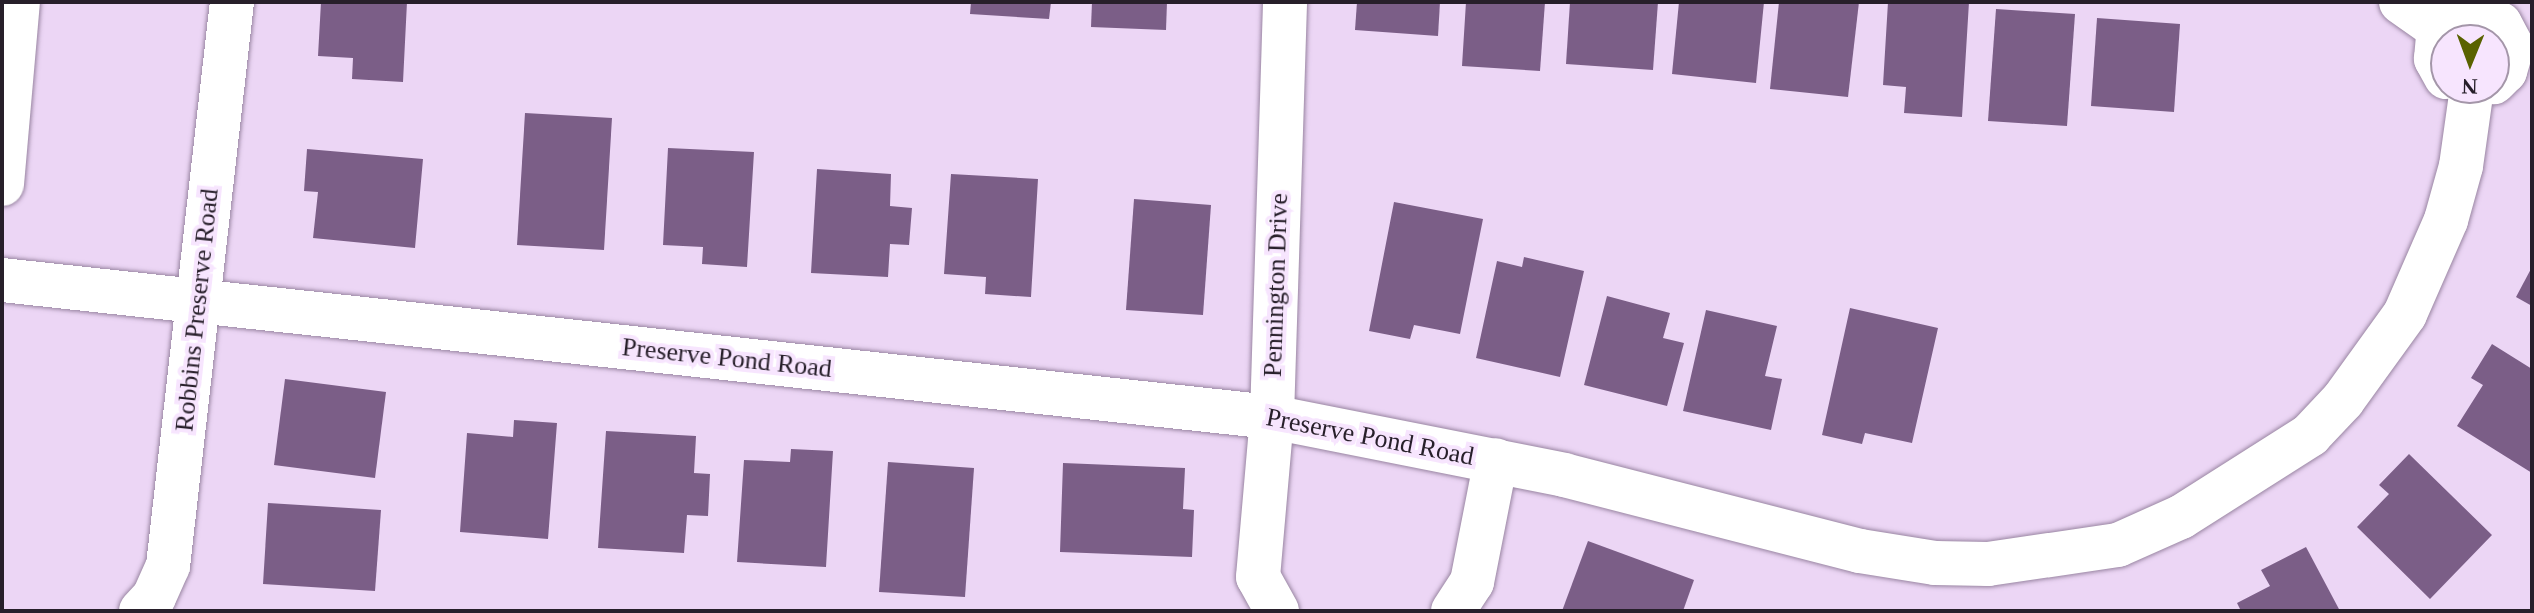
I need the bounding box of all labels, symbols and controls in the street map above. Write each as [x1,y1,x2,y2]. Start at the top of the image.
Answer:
north arrow [2430,24,2510,104]
text: N [2461,74,2478,99]
street label: Robbins Preserve Road [169,187,225,433]
street label: Pennington Drive [1257,192,1295,378]
street label: Preserve Pond Road [621,331,833,385]
street label: Preserve Pond Road [1264,402,1476,472]

